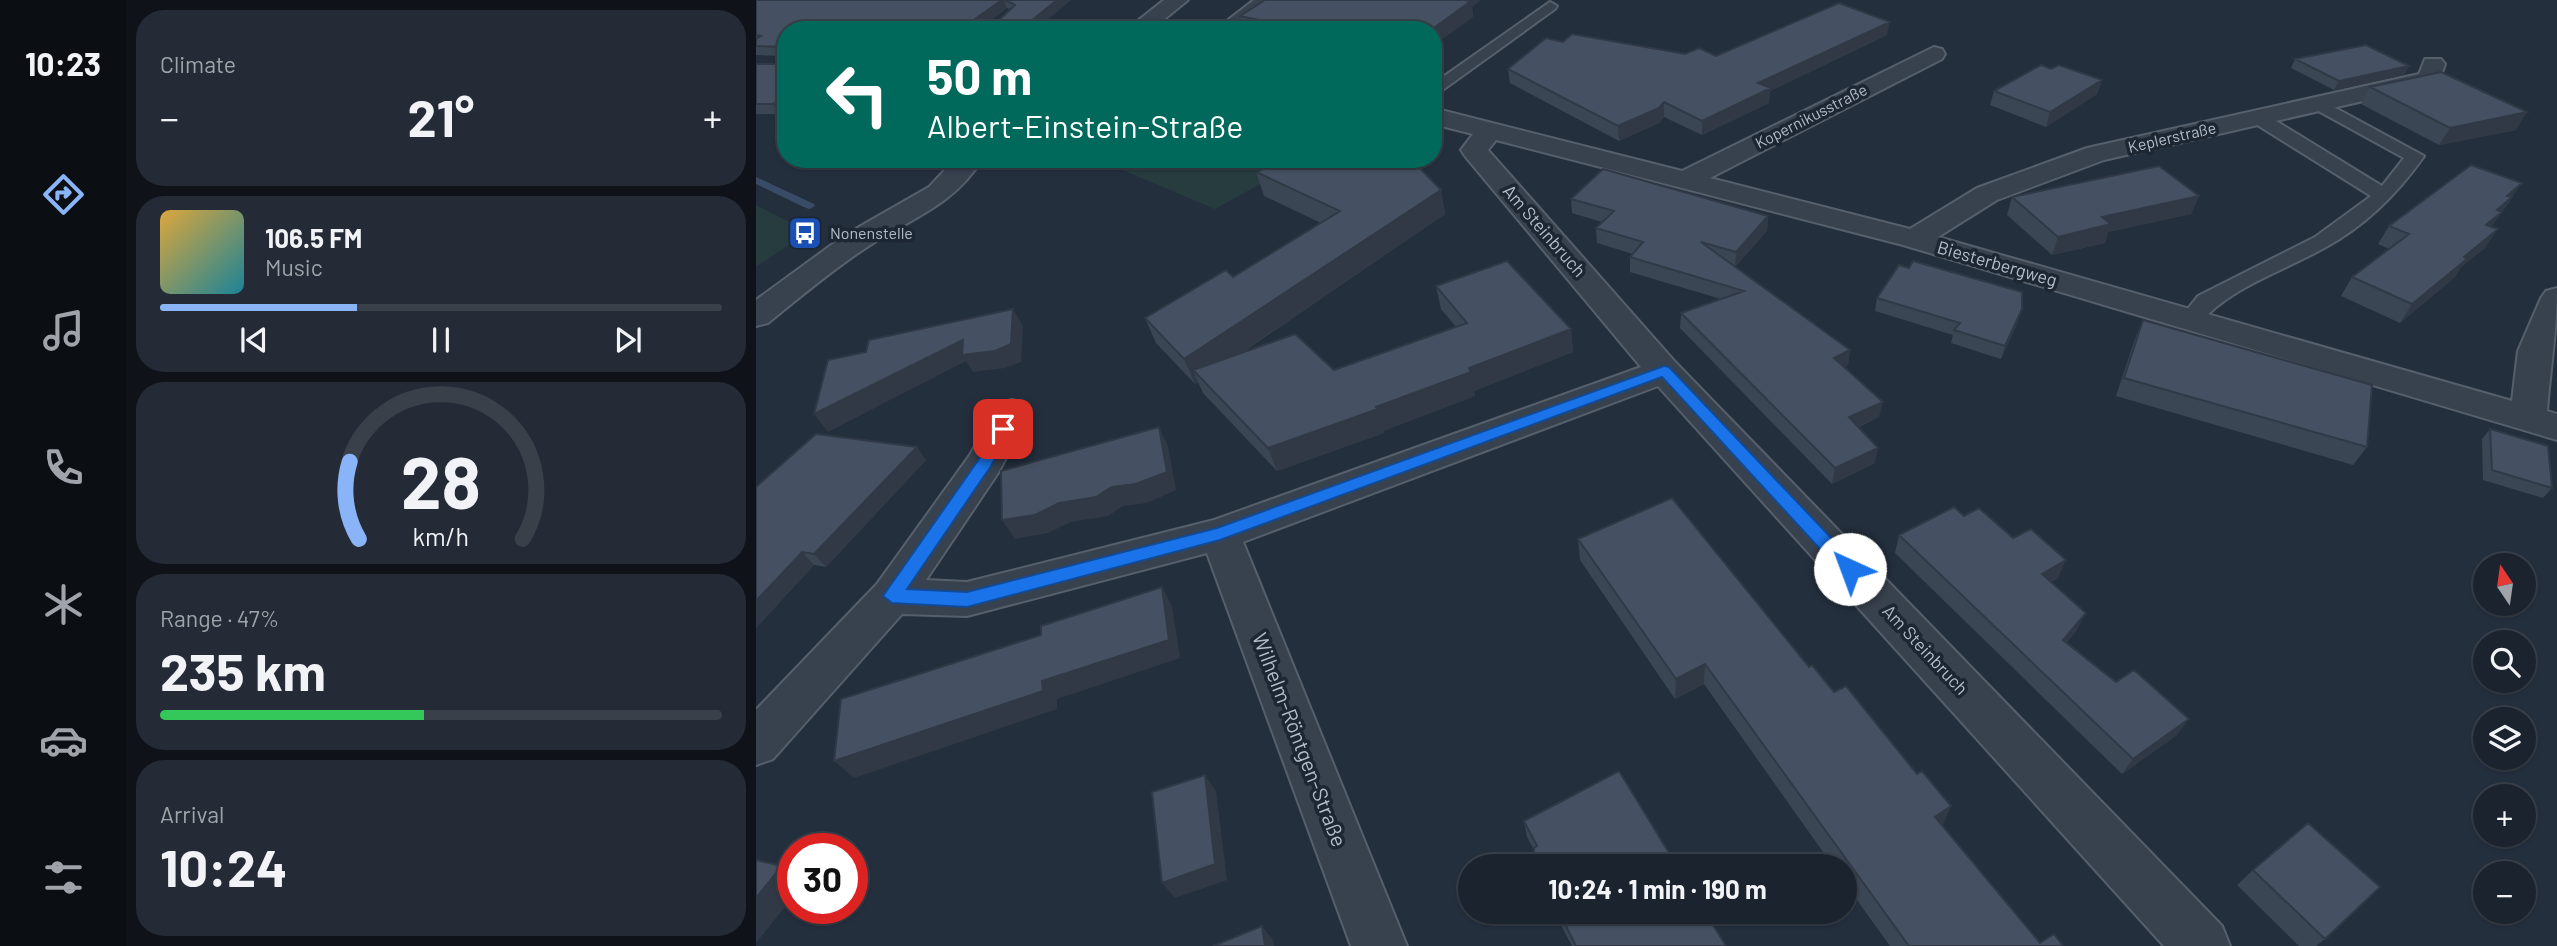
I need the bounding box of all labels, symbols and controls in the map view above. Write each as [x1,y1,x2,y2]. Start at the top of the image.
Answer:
text: 10:23 [25,44,101,82]
text: 50 m [927,46,1032,105]
icon: left [812,49,903,140]
text: Climate [160,50,236,78]
street label: Kopernikusstraße [1752,79,1870,152]
text: 21° [408,85,474,147]
text: − [160,94,179,140]
text: + [703,94,722,140]
text: Albert-Einstein-Straße [927,106,1243,144]
street label: Keplerstraße [2126,117,2218,156]
icon: directions [39,170,88,219]
street label: Am Steinbruch [1499,180,1591,281]
bus stop icon: Nonenstelle [786,214,824,252]
text: 106.5 FM [265,222,362,253]
place label: Nonenstelle [830,223,913,242]
street label: Biesterbergweg [1935,235,2060,291]
text: Music [265,253,323,281]
icon: music [39,306,88,355]
icon: previous [235,321,273,359]
icon: pause [422,321,460,359]
icon: next [609,321,647,359]
pin [973,399,1033,459]
icon: arrive [984,410,1022,448]
text: 28 [401,436,481,524]
icon: phone [39,443,88,492]
text: km/h [413,521,469,551]
position arrow [1813,532,1887,606]
north arrow [2473,553,2536,616]
map controls [2473,553,2536,924]
icon: climate [39,580,88,629]
street label: Am Steinbruch [1878,600,1973,699]
text: Range · 47% [160,604,279,632]
street label: Wilhelm-Röntgen-Straße [1248,629,1353,850]
button: search [2473,630,2536,693]
text: 235 km [160,639,326,701]
button: layers [2473,707,2536,770]
icon: car [39,716,88,765]
button: + [2473,784,2536,847]
text: Arrival [160,800,224,828]
speed limit sign: 30 [777,833,868,924]
text: 10:24 [160,835,288,897]
icon: filters [39,853,88,902]
button: − [2473,861,2536,924]
text: 10:24 · 1 min · 190 m [1548,873,1767,904]

